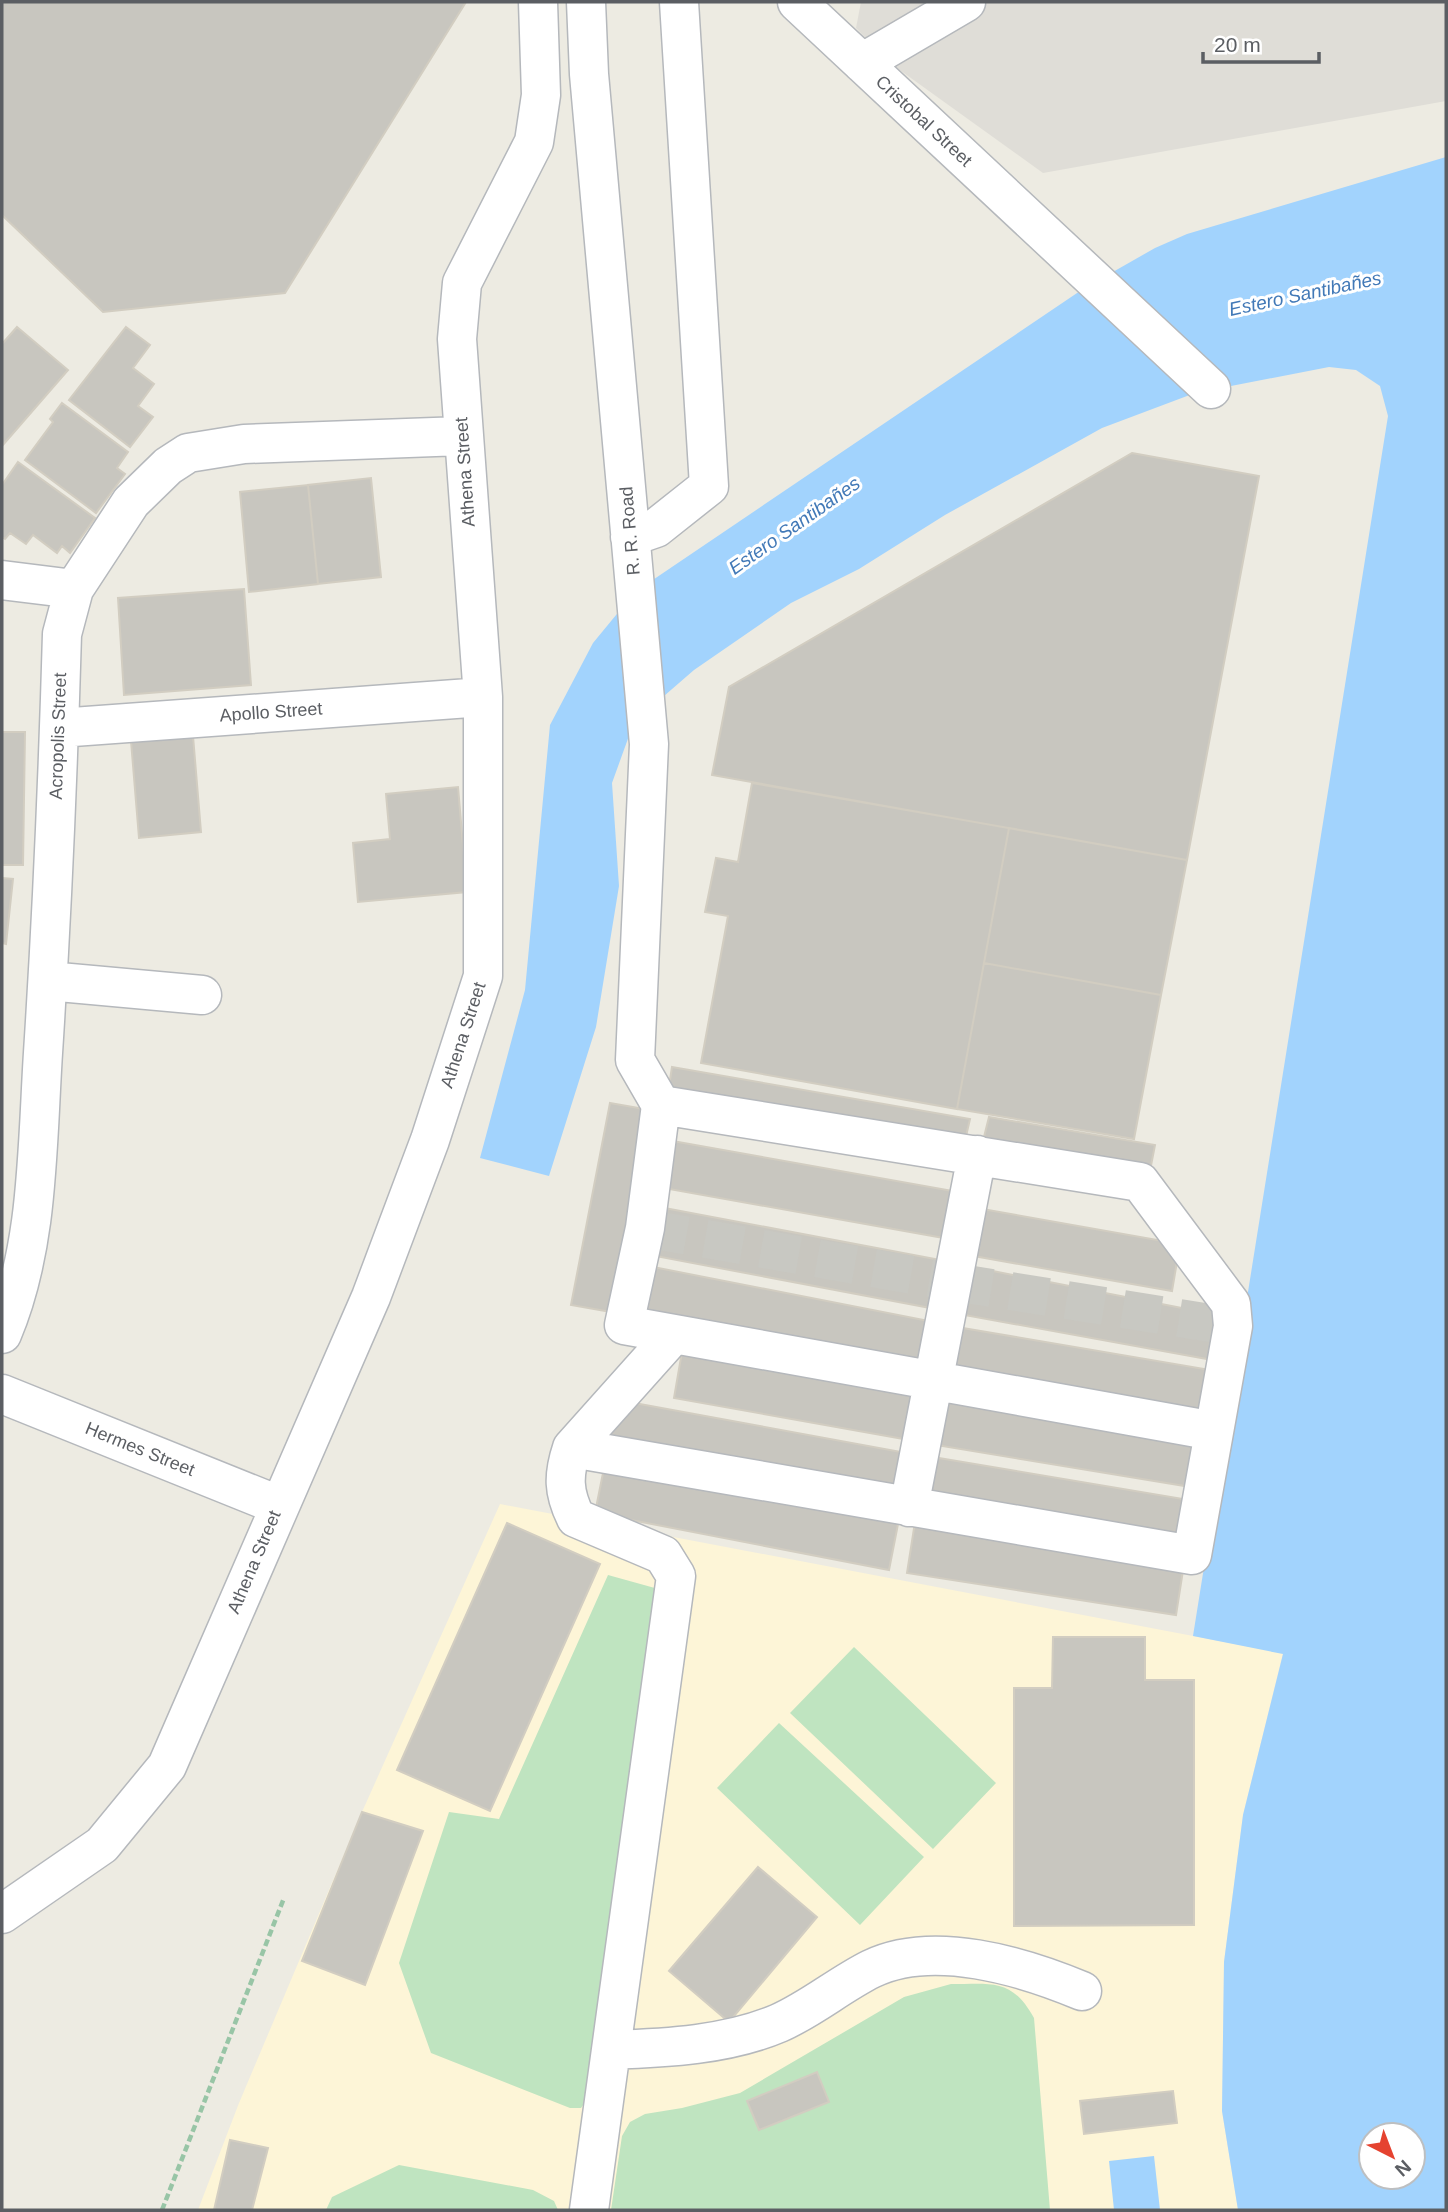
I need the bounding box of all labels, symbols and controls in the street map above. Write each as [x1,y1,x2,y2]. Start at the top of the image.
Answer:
scale bar [1203,21,1318,65]
text: 20 m [1214,33,1261,56]
street label: Cristobal Street [872,71,976,171]
water label: Estero Santibañes [1227,267,1384,320]
street label: Athena Street [451,416,479,528]
water label: Estero Santibañes [725,472,864,579]
street label: R. R. Road [616,486,644,576]
street label: Acropolis Street [46,672,70,800]
street label: Apollo Street [219,698,323,726]
street label: Athena Street [436,980,490,1090]
street label: Hermes Street [82,1418,198,1480]
street label: Athena Street [223,1507,285,1617]
north arrow [1357,2121,1427,2191]
text: N [1391,2156,1415,2181]

